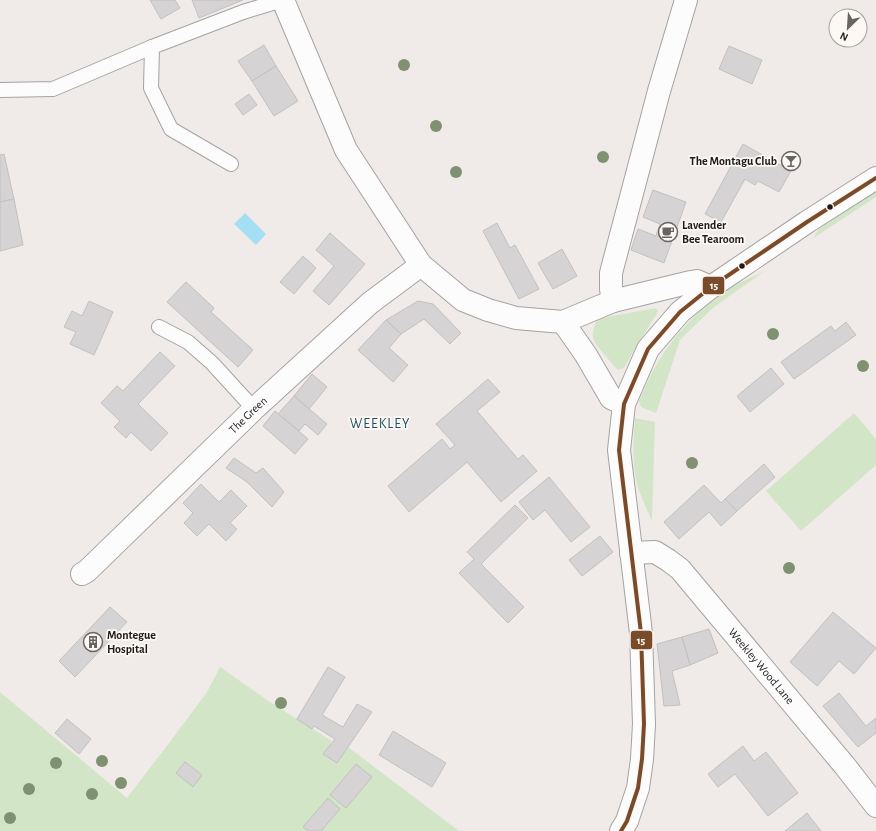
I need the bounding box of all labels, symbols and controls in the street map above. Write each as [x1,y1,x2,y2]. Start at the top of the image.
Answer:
north arrow [828,8,868,48]
text: N [838,30,850,43]
bar icon: The Montagu Club [780,150,802,172]
place label: The Montagu Club [690,155,777,167]
unlabelled marker [825,202,835,212]
place label: Lavender Bee Tearoom [682,219,745,245]
cafe icon: Lavender Bee Tearoom [657,221,679,243]
unlabelled marker [737,261,747,271]
line badge: 15 [702,276,725,295]
text: 15 [710,280,719,291]
street label: The Green [227,394,269,436]
district label: WEEKLEY [350,417,410,431]
street label: Weekley Wood Lane [726,626,796,706]
place label: Montegue Hospital [107,629,156,655]
line badge: 15 [630,630,653,650]
building icon: Montegue Hospital [82,631,104,653]
text: 15 [637,635,646,646]

